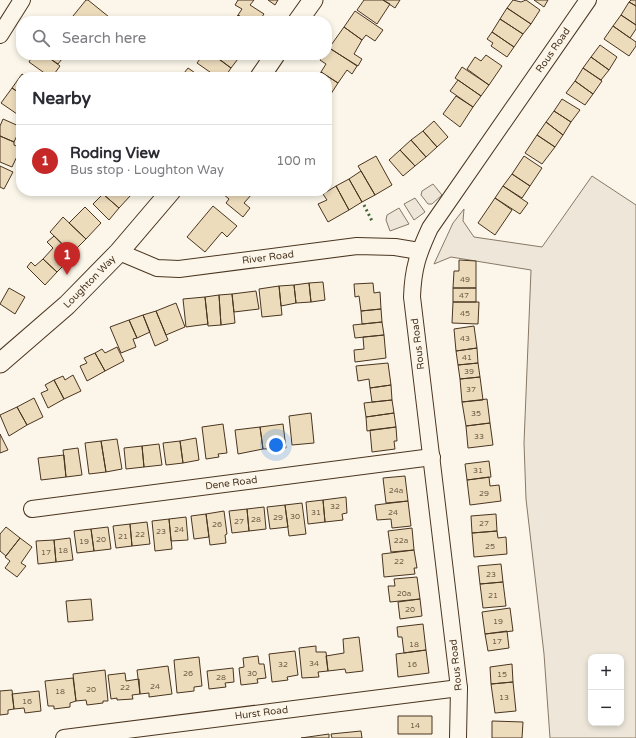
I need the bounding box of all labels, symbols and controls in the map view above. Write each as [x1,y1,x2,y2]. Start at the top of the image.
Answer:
search box [16,16,332,60]
street label: Rous Road [533,26,573,75]
icon: search [30,27,52,49]
text: Search here [62,29,146,47]
text: Nearby [32,88,91,109]
text: Roding View [70,144,160,162]
text: 1 [41,153,49,169]
text: 100 m [276,153,316,169]
text: Bus stop · Loughton Way [70,162,224,178]
pin: 1 [54,242,80,275]
street label: River Road [241,248,295,267]
street label: Loughton Way [61,252,119,311]
house number: 49 [460,275,470,284]
house number: 47 [459,291,469,300]
house number: 45 [460,309,470,318]
street label: Rous Road [409,318,427,370]
house number: 43 [460,334,470,343]
house number: 41 [462,353,472,362]
house number: 39 [464,367,474,376]
house number: 37 [466,385,476,394]
house number: 35 [471,409,481,418]
house number: 33 [474,432,484,441]
your location [266,435,286,455]
house number: 31 [473,466,483,475]
street label: Dene Road [205,474,258,492]
house number: 24a [389,486,403,495]
house number: 29 [479,489,489,498]
house number: 32 [330,502,340,511]
house number: 31 [311,508,321,517]
house number: 24 [388,508,398,517]
house number: 30 [290,512,300,521]
house number: 29 [273,513,283,522]
house number: 28 [251,515,261,524]
house number: 27 [234,517,244,526]
house number: 27 [479,519,489,528]
house number: 26 [212,520,222,529]
house number: 24 [174,525,184,534]
house number: 23 [156,527,166,536]
house number: 22 [135,530,145,539]
house number: 21 [118,532,128,541]
house number: 20 [96,535,106,544]
house number: 22a [394,536,408,545]
house number: 19 [79,537,89,546]
house number: 25 [485,542,495,551]
house number: 18 [58,546,68,555]
house number: 17 [41,548,51,557]
house number: 22 [394,557,404,566]
house number: 23 [486,570,496,579]
house number: 20a [397,589,411,598]
house number: 21 [488,591,498,600]
house number: 20 [405,605,415,614]
house number: 19 [493,617,503,626]
house number: 17 [492,637,502,646]
street label: Rous Road [447,639,465,691]
house number: 18 [409,640,419,649]
map controls [588,654,624,726]
button: + [588,654,624,690]
house number: 34 [309,659,319,668]
house number: 32 [278,660,288,669]
house number: 16 [407,660,417,669]
house number: 26 [183,669,193,678]
house number: 30 [247,669,257,678]
house number: 15 [497,670,507,679]
house number: 28 [216,673,226,682]
house number: 24 [150,682,160,691]
house number: 22 [120,683,130,692]
house number: 20 [86,685,96,694]
house number: 18 [55,687,65,696]
button: − [588,690,624,726]
house number: 13 [499,693,509,702]
house number: 16 [22,697,32,706]
street label: Hurst Road [234,704,289,722]
house number: 14 [410,721,420,730]

